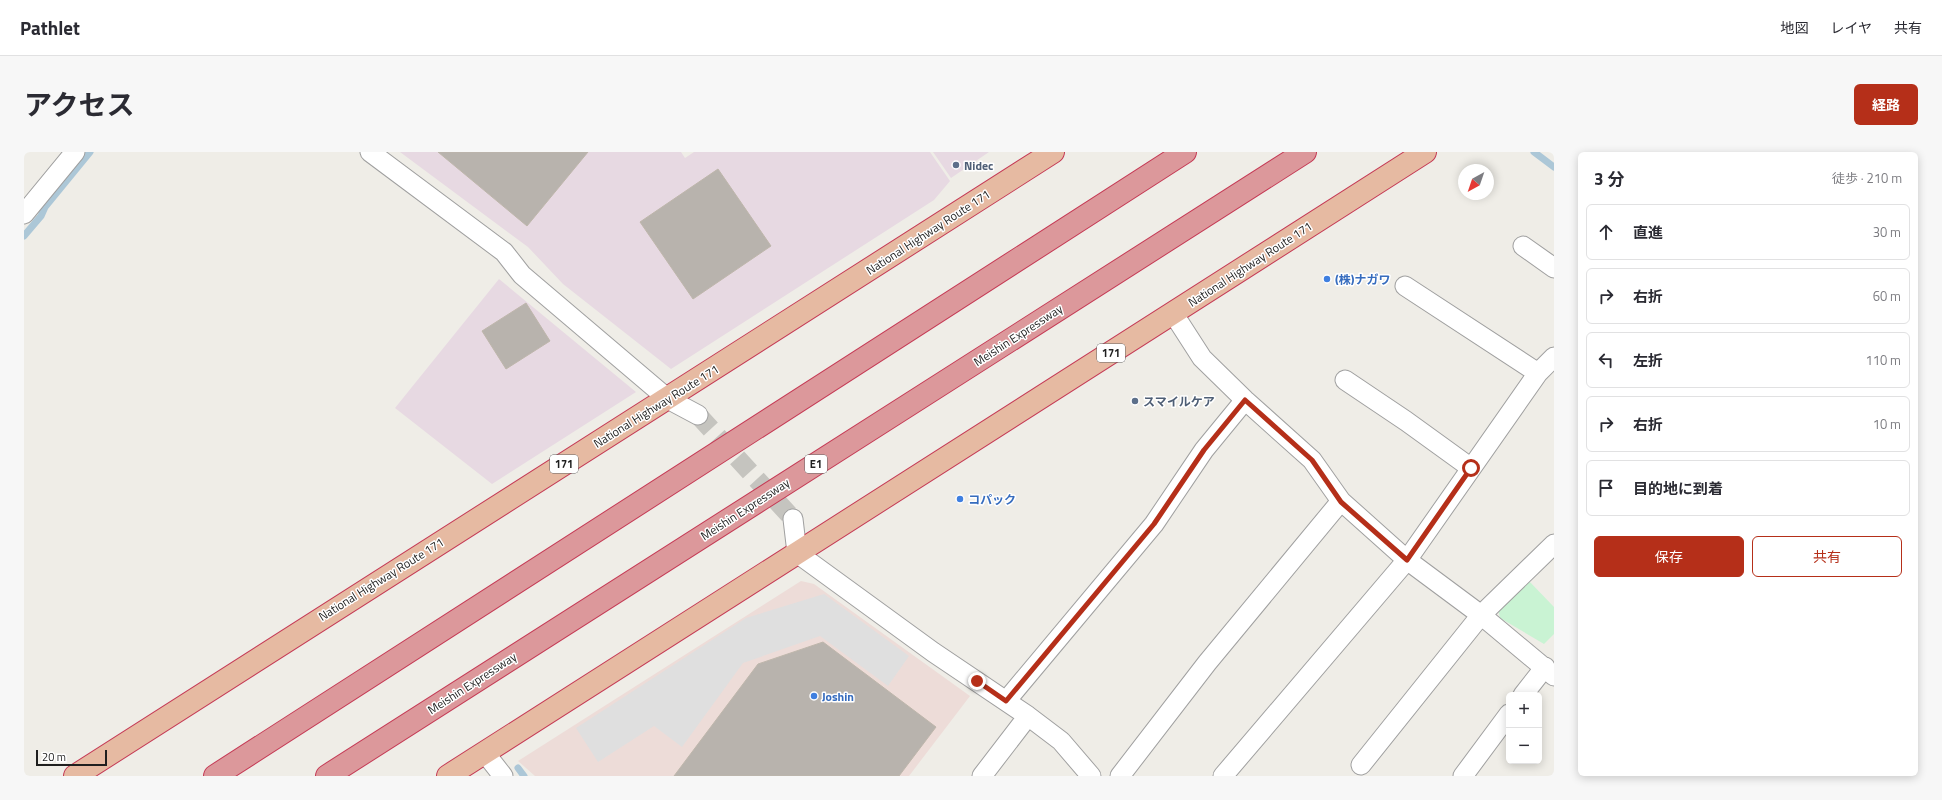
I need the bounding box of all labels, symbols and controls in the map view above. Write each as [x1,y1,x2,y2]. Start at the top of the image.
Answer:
text: Pathlet [20,13,80,42]
text: 地図 [1780,17,1808,38]
text: レイヤ [1830,17,1872,38]
text: 共有 [1894,17,1922,38]
text: アクセス [24,83,135,126]
button: 経路 [1854,84,1918,125]
place label: Nidec [964,156,993,175]
marker: Nidec [951,160,961,170]
north arrow [1458,164,1494,200]
text: 3 分 [1594,166,1624,192]
text: 徒歩 · 210 m [1832,168,1902,188]
street label: National Highway Route 171 [862,185,994,279]
street label: National Highway Route 171 [1184,217,1316,311]
icon: ahead [1595,221,1617,243]
text: 直進 [1633,221,1663,244]
text: 30 m [1873,222,1901,242]
place label: (株)ナガワ [1335,270,1390,289]
marker: (株)ナガワ [1322,274,1332,284]
icon: right [1595,285,1617,307]
text: 右折 [1633,285,1663,308]
text: 60 m [1873,286,1901,306]
street label: Meishin Expressway [970,299,1066,371]
road number: 171 [1097,344,1125,362]
icon: left [1595,349,1617,371]
text: 左折 [1633,349,1663,372]
text: 110 m [1865,350,1901,370]
street label: National Highway Route 171 [589,360,723,452]
place label: スマイルケア [1143,392,1215,411]
marker: スマイルケア [1130,396,1140,406]
icon: right [1595,413,1617,435]
text: 右折 [1633,413,1663,436]
text: 10 m [1873,414,1901,434]
road number: 171 [550,455,578,473]
road number: E1 [805,455,827,473]
route start [1462,459,1480,477]
street label: Meishin Expressway [697,473,793,545]
icon: arrive [1595,477,1617,499]
text: 目的地に到着 [1633,477,1723,500]
place label: コパック [968,490,1016,509]
marker: コパック [955,494,965,504]
street label: National Highway Route 171 [314,533,448,625]
button: 保存 [1594,536,1744,577]
button: 共有 [1752,536,1902,577]
street label: Meishin Expressway [424,647,520,719]
route end [968,672,986,690]
place label: Joshin [822,687,854,706]
marker: Joshin [809,691,819,701]
map controls [1506,692,1542,764]
button: + [1506,692,1542,728]
button: − [1506,728,1542,764]
scale bar [36,748,107,767]
text: 20 m [42,749,66,765]

